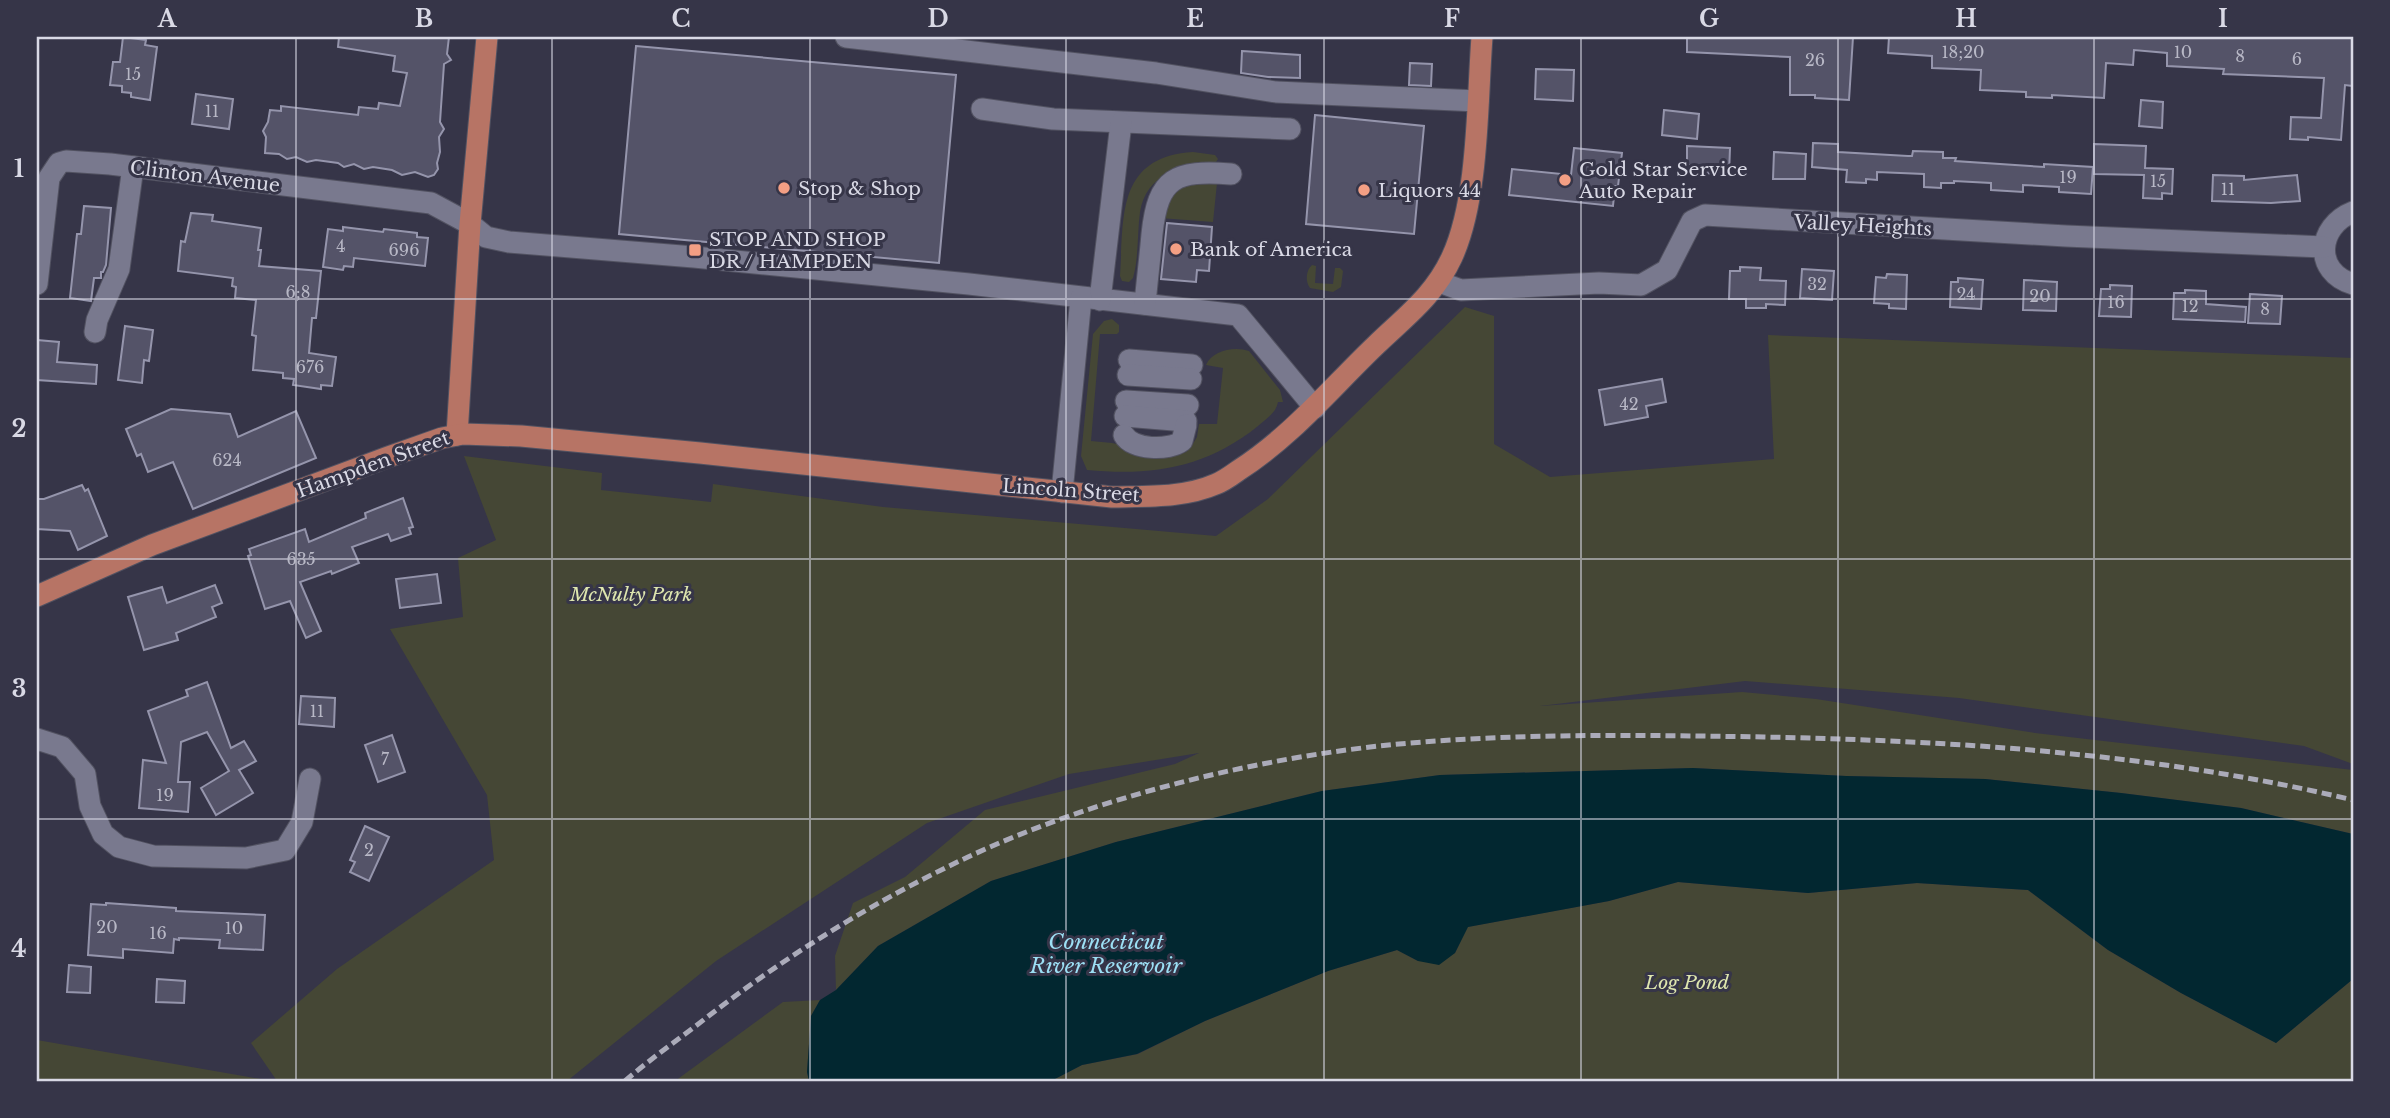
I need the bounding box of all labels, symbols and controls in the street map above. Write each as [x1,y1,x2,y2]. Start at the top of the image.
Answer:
text: A [157,5,178,33]
text: B [415,5,433,33]
text: C [672,5,690,33]
text: D [927,5,949,33]
text: E [1186,5,1204,33]
text: F [1444,5,1460,33]
text: G [1699,5,1719,33]
text: H [1955,5,1977,33]
text: I [2218,5,2228,33]
house number: 18;20 [1941,42,1985,62]
house number: 10 [2174,42,2192,62]
house number: 8 [2235,46,2245,66]
house number: 6 [2292,49,2302,69]
house number: 26 [1805,50,1825,70]
house number: 15 [125,64,141,84]
house number: 11 [205,101,219,121]
text: 1 [14,155,24,183]
street label: Clinton Avenue [129,156,281,197]
place label: Gold Star Service Auto Repair [1578,158,1748,203]
house number: 19 [2059,167,2077,187]
house number: 15 [2150,171,2166,191]
marker: Gold Star Service Auto Repair [1557,172,1573,188]
place label: Stop & Shop [798,177,921,200]
place label: Liquors 44 [1378,179,1481,202]
house number: 11 [2221,179,2235,199]
marker: Stop & Shop [776,180,792,196]
marker: Liquors 44 [1356,182,1372,198]
street label: Valley Heights [1792,210,1933,241]
place label: STOP AND SHOP DR / HAMPDEN [709,228,886,273]
house number: 4 [336,236,346,256]
place label: Bank of America [1190,238,1353,261]
house number: 696 [389,240,419,260]
marker: Bank of America [1168,241,1184,257]
marker: STOP AND SHOP DR / HAMPDEN [687,242,703,258]
house number: 32 [1807,274,1827,294]
house number: 6;8 [286,282,310,302]
house number: 24 [1956,284,1976,304]
house number: 20 [2029,286,2051,306]
house number: 16 [2107,292,2125,312]
house number: 12 [2182,296,2199,316]
house number: 8 [2260,299,2270,319]
house number: 676 [296,357,324,377]
house number: 42 [1619,394,1639,414]
text: 2 [12,415,26,443]
street label: Hampden Street [294,426,453,503]
house number: 624 [212,450,242,470]
street label: Lincoln Street [1001,474,1141,507]
house number: 635 [286,549,316,569]
park label: McNulty Park [569,583,692,606]
text: 3 [12,675,26,703]
house number: 11 [310,701,324,721]
house number: 7 [381,749,390,769]
house number: 19 [156,785,174,805]
house number: 2 [364,840,374,860]
house number: 20 [96,917,118,937]
house number: 10 [225,918,243,938]
house number: 16 [149,923,167,943]
water label: Connecticut River Reservoir [1029,929,1183,979]
text: 4 [11,935,27,963]
park label: Log Pond [1644,971,1730,994]

